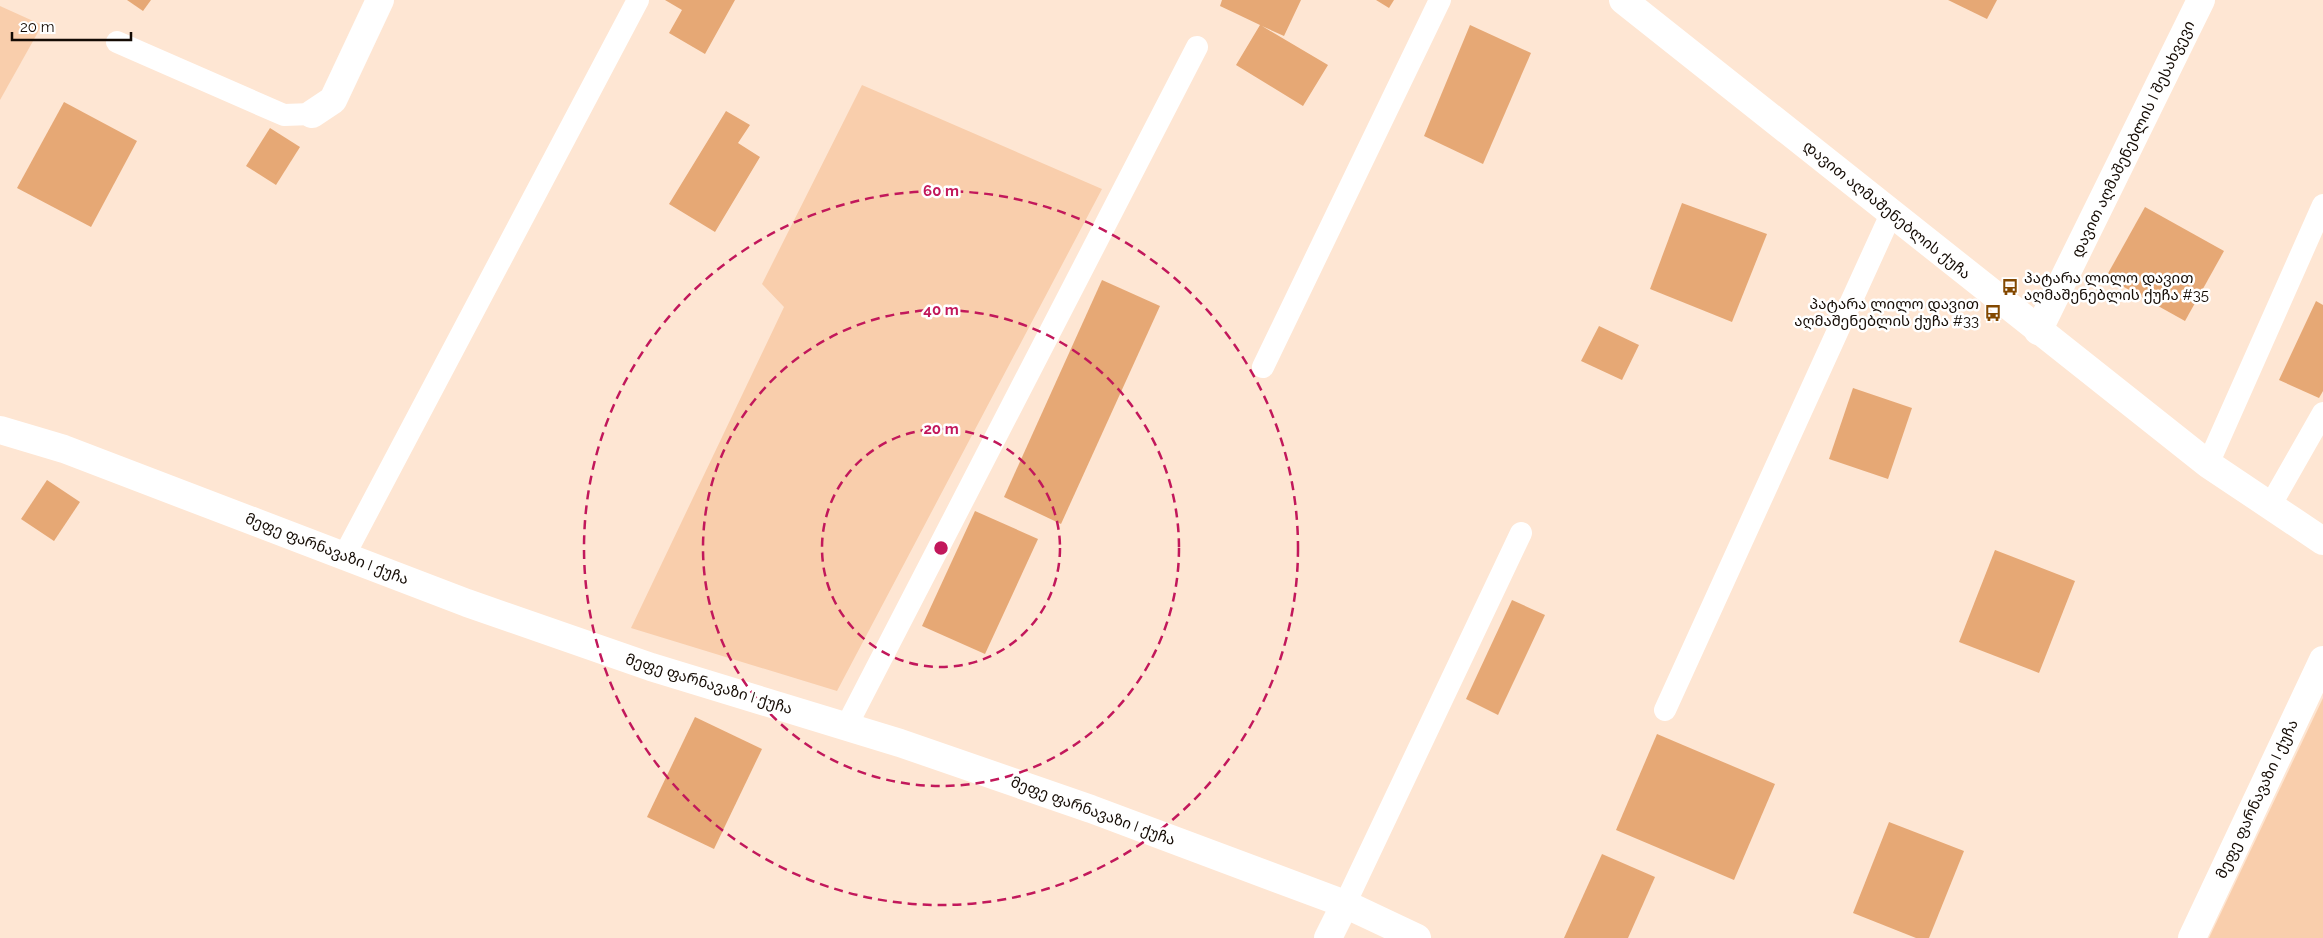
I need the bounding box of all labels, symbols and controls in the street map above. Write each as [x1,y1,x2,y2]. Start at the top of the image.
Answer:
scale bar [12,10,131,42]
text: 20 m [20,18,55,36]
street label: დავით აღმაშენებლის I შესახვევი [2068,18,2198,260]
street label: დავით აღმაშენებლის ქუჩა [1800,137,1974,283]
text: 60 m [923,182,959,200]
place label: პატარა ლილო დავით აღმაშენებლის ქუჩა #35 [2024,269,2209,304]
bus stop icon: პატარა ლილო დავით აღმაშენებლის ქუჩა #35 [2000,277,2020,297]
place label: პატარა ლილო დავით აღმაშენებლის ქუჩა #33 [1794,295,1979,330]
text: 40 m [923,301,959,319]
bus stop icon: პატარა ლილო დავით აღმაშენებლის ქუჩა #33 [1983,303,2003,323]
text: 20 m [923,420,959,438]
street label: მეფე ფარნავაზი I ქუჩა [243,509,411,589]
centre of rings [932,539,950,557]
street label: მეფე ფარნავაზი I ქუჩა [623,650,795,718]
street label: მეფე ფარნავაზი I ქუჩა [2212,717,2302,881]
street label: მეფე ფარნავაზი I ქუჩა [1008,773,1178,849]

